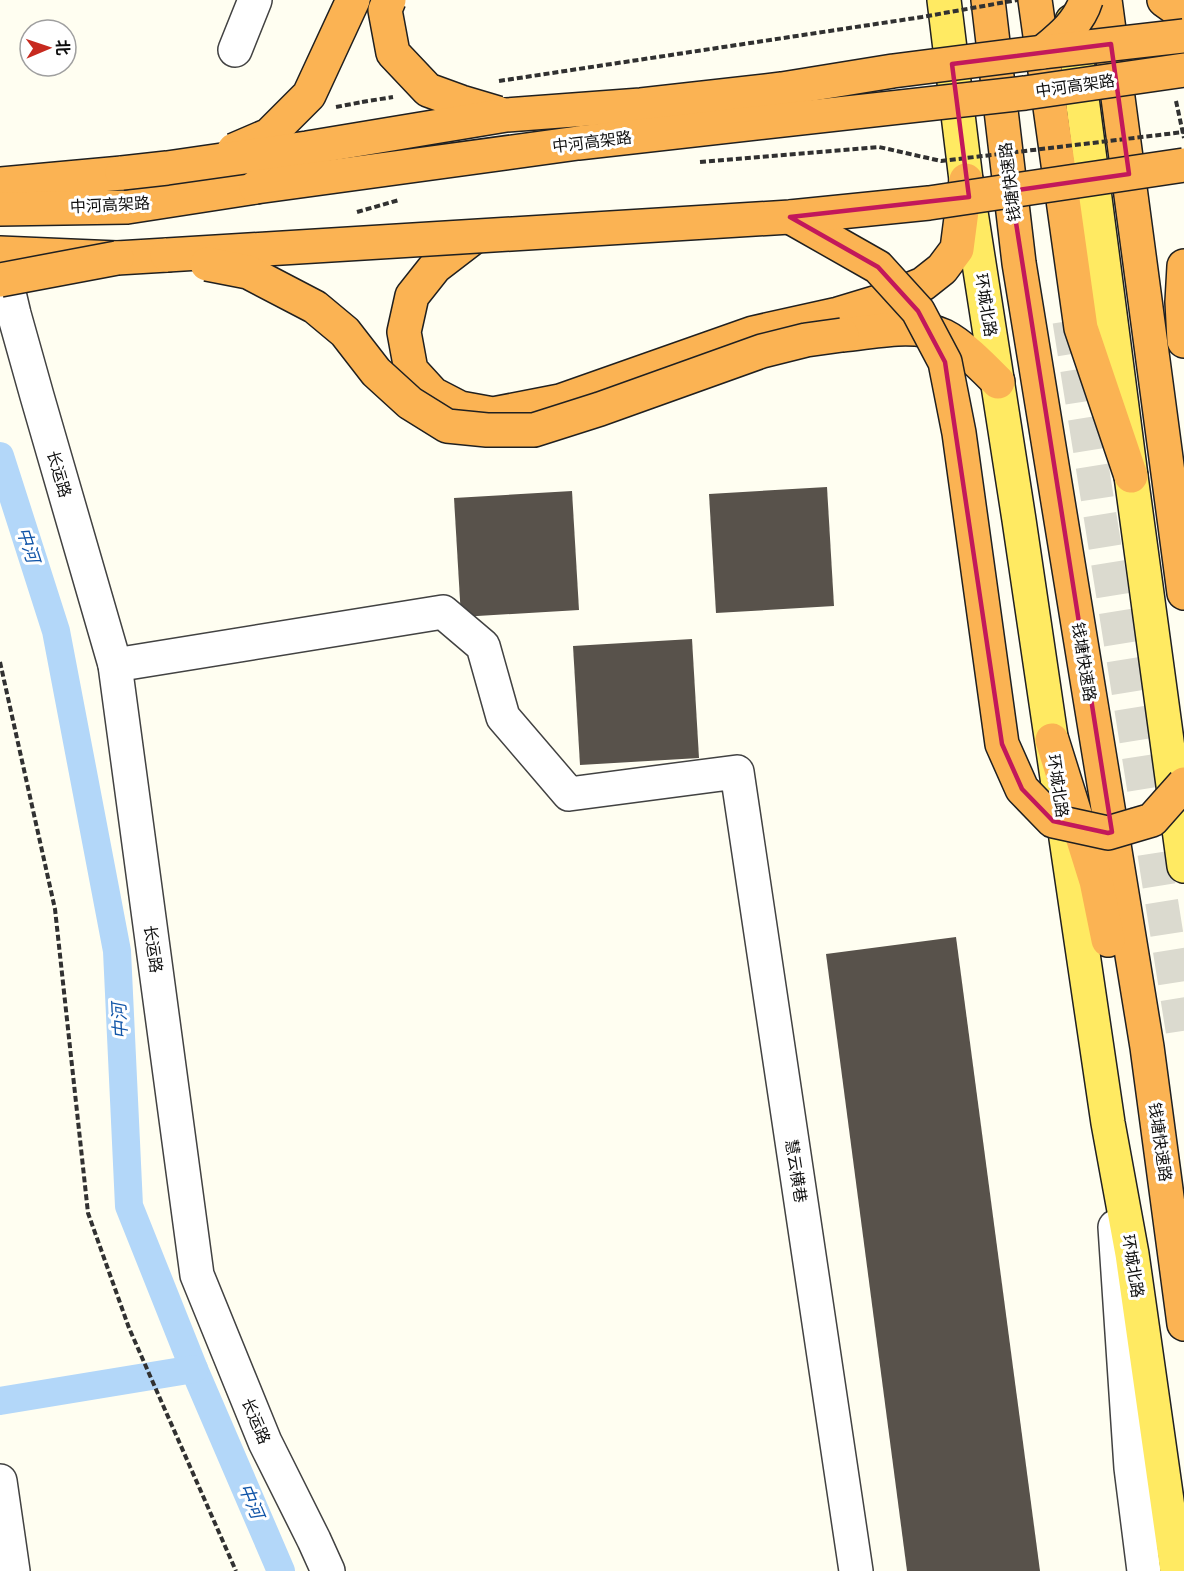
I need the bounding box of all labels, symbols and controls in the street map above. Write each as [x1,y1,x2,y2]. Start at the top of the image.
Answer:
north arrow [18,18,78,78]
text: 北 [54,39,71,56]
street label: 中河高架路 [1034,72,1116,100]
street label: 中河高架路 [551,129,633,155]
street label: 钱塘快速路 [997,141,1023,223]
street label: 中河高架路 [70,194,150,216]
street label: 环城北路 [973,272,999,338]
street label: 长运路 [44,449,74,499]
water label: 中河 [13,525,44,568]
street label: 钱塘快速路 [1069,621,1099,703]
street label: 环城北路 [1045,753,1071,819]
street label: 长运路 [141,924,165,974]
water label: 中河 [109,1000,131,1039]
street label: 钱塘快速路 [1146,1101,1174,1183]
street label: 慧云横巷 [783,1138,809,1204]
street label: 环城北路 [1120,1233,1146,1299]
street label: 长运路 [239,1396,273,1446]
water label: 中河 [235,1481,268,1524]

